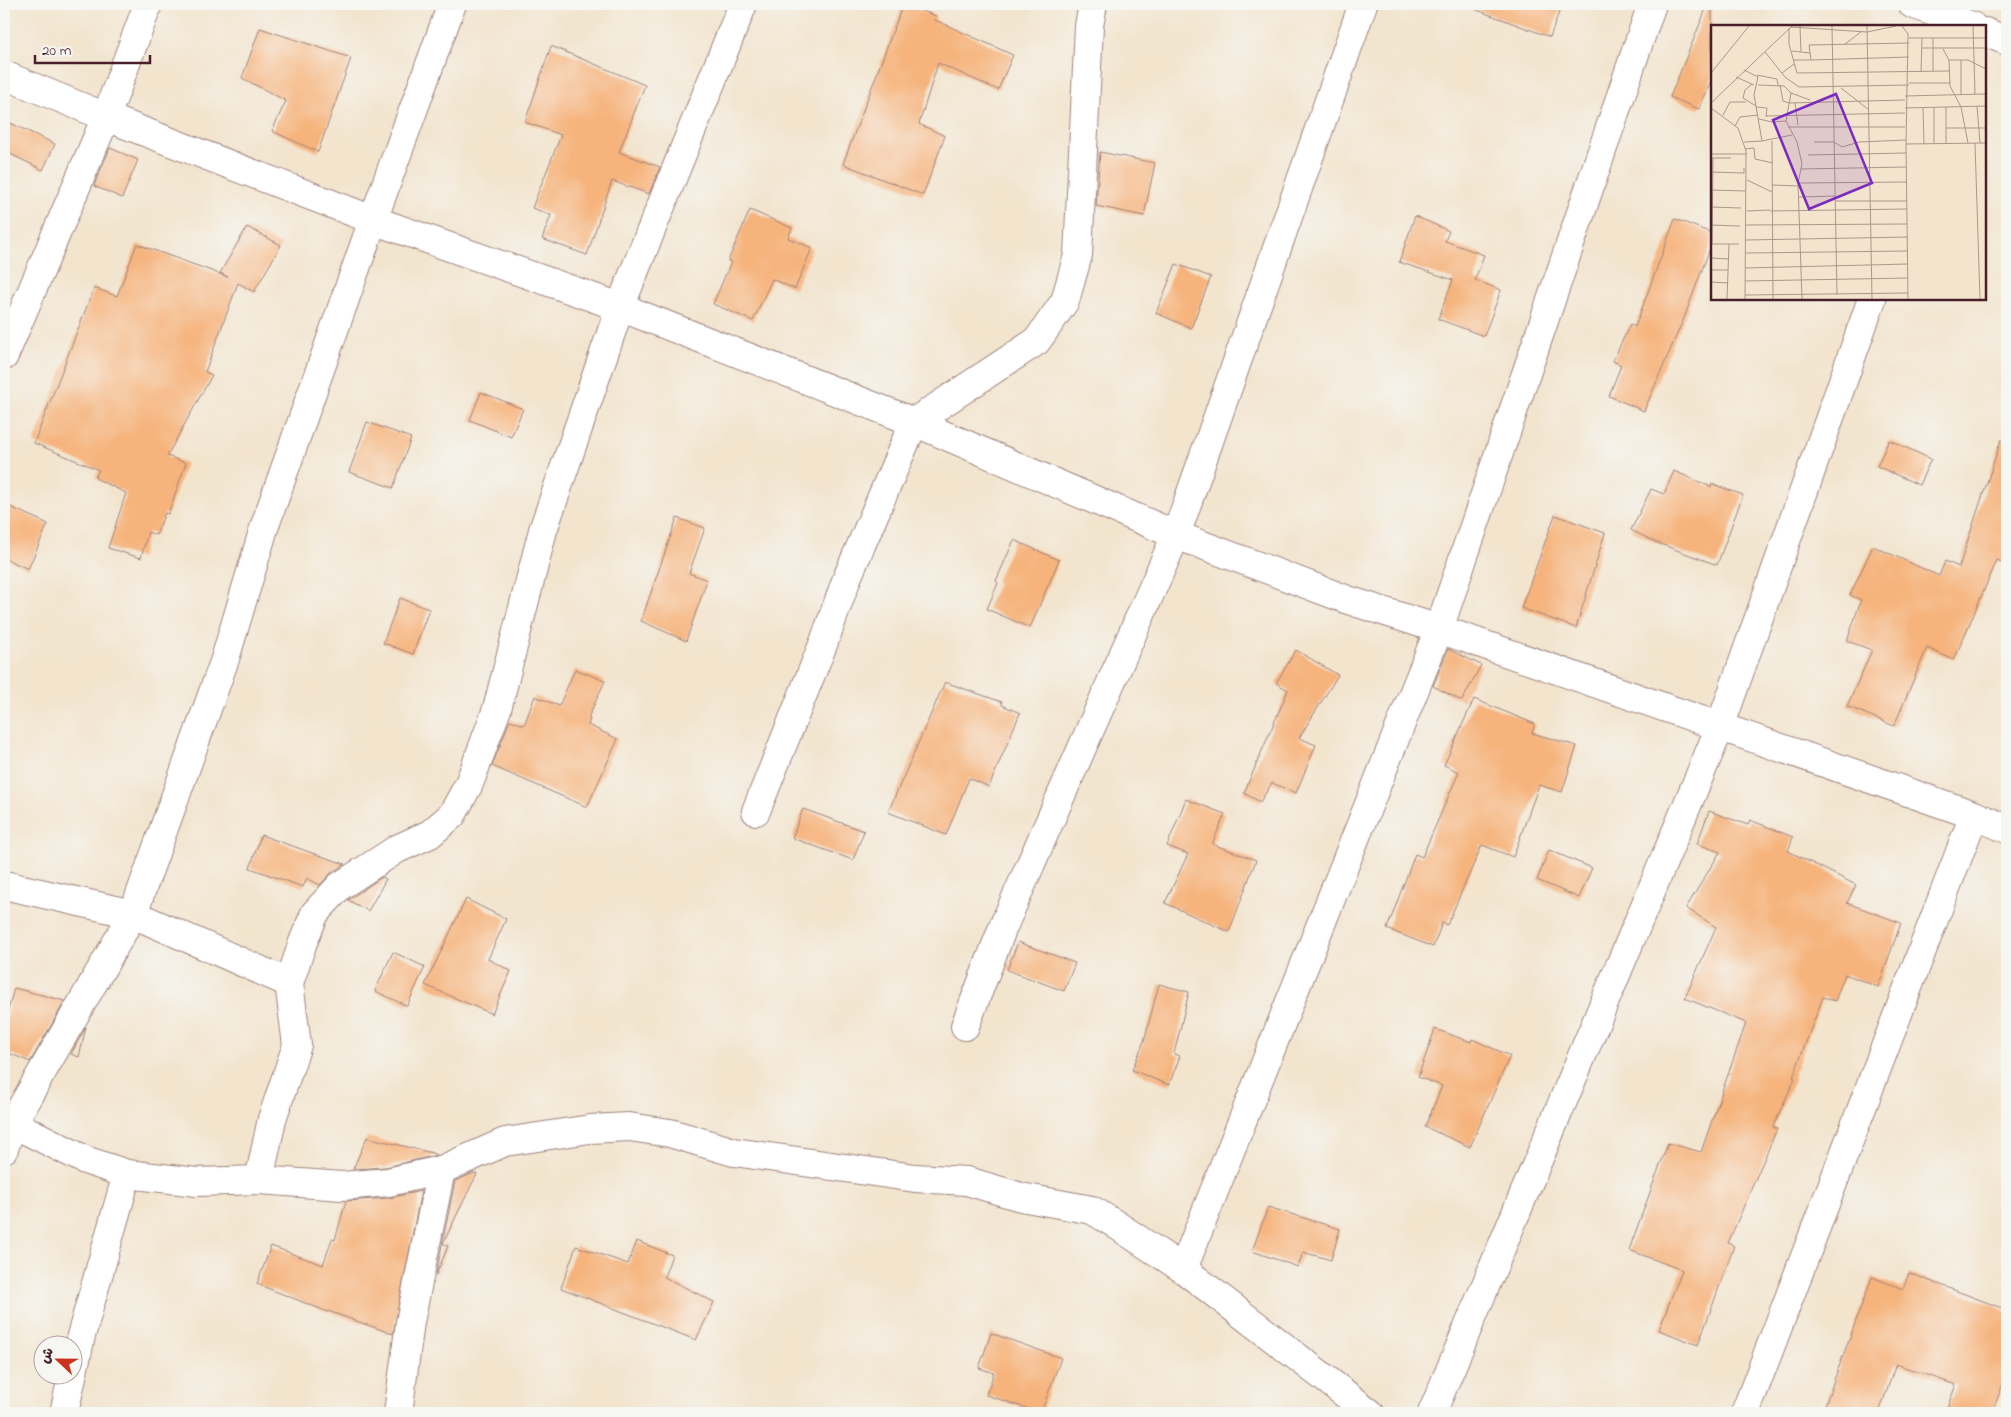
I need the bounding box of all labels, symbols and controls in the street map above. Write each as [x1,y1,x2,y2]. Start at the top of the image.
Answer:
inset map [1711,25,1986,300]
scale bar [35,32,150,64]
text: 20 m [42,40,72,62]
north arrow [32,1334,82,1384]
text: ش [35,1345,60,1367]

